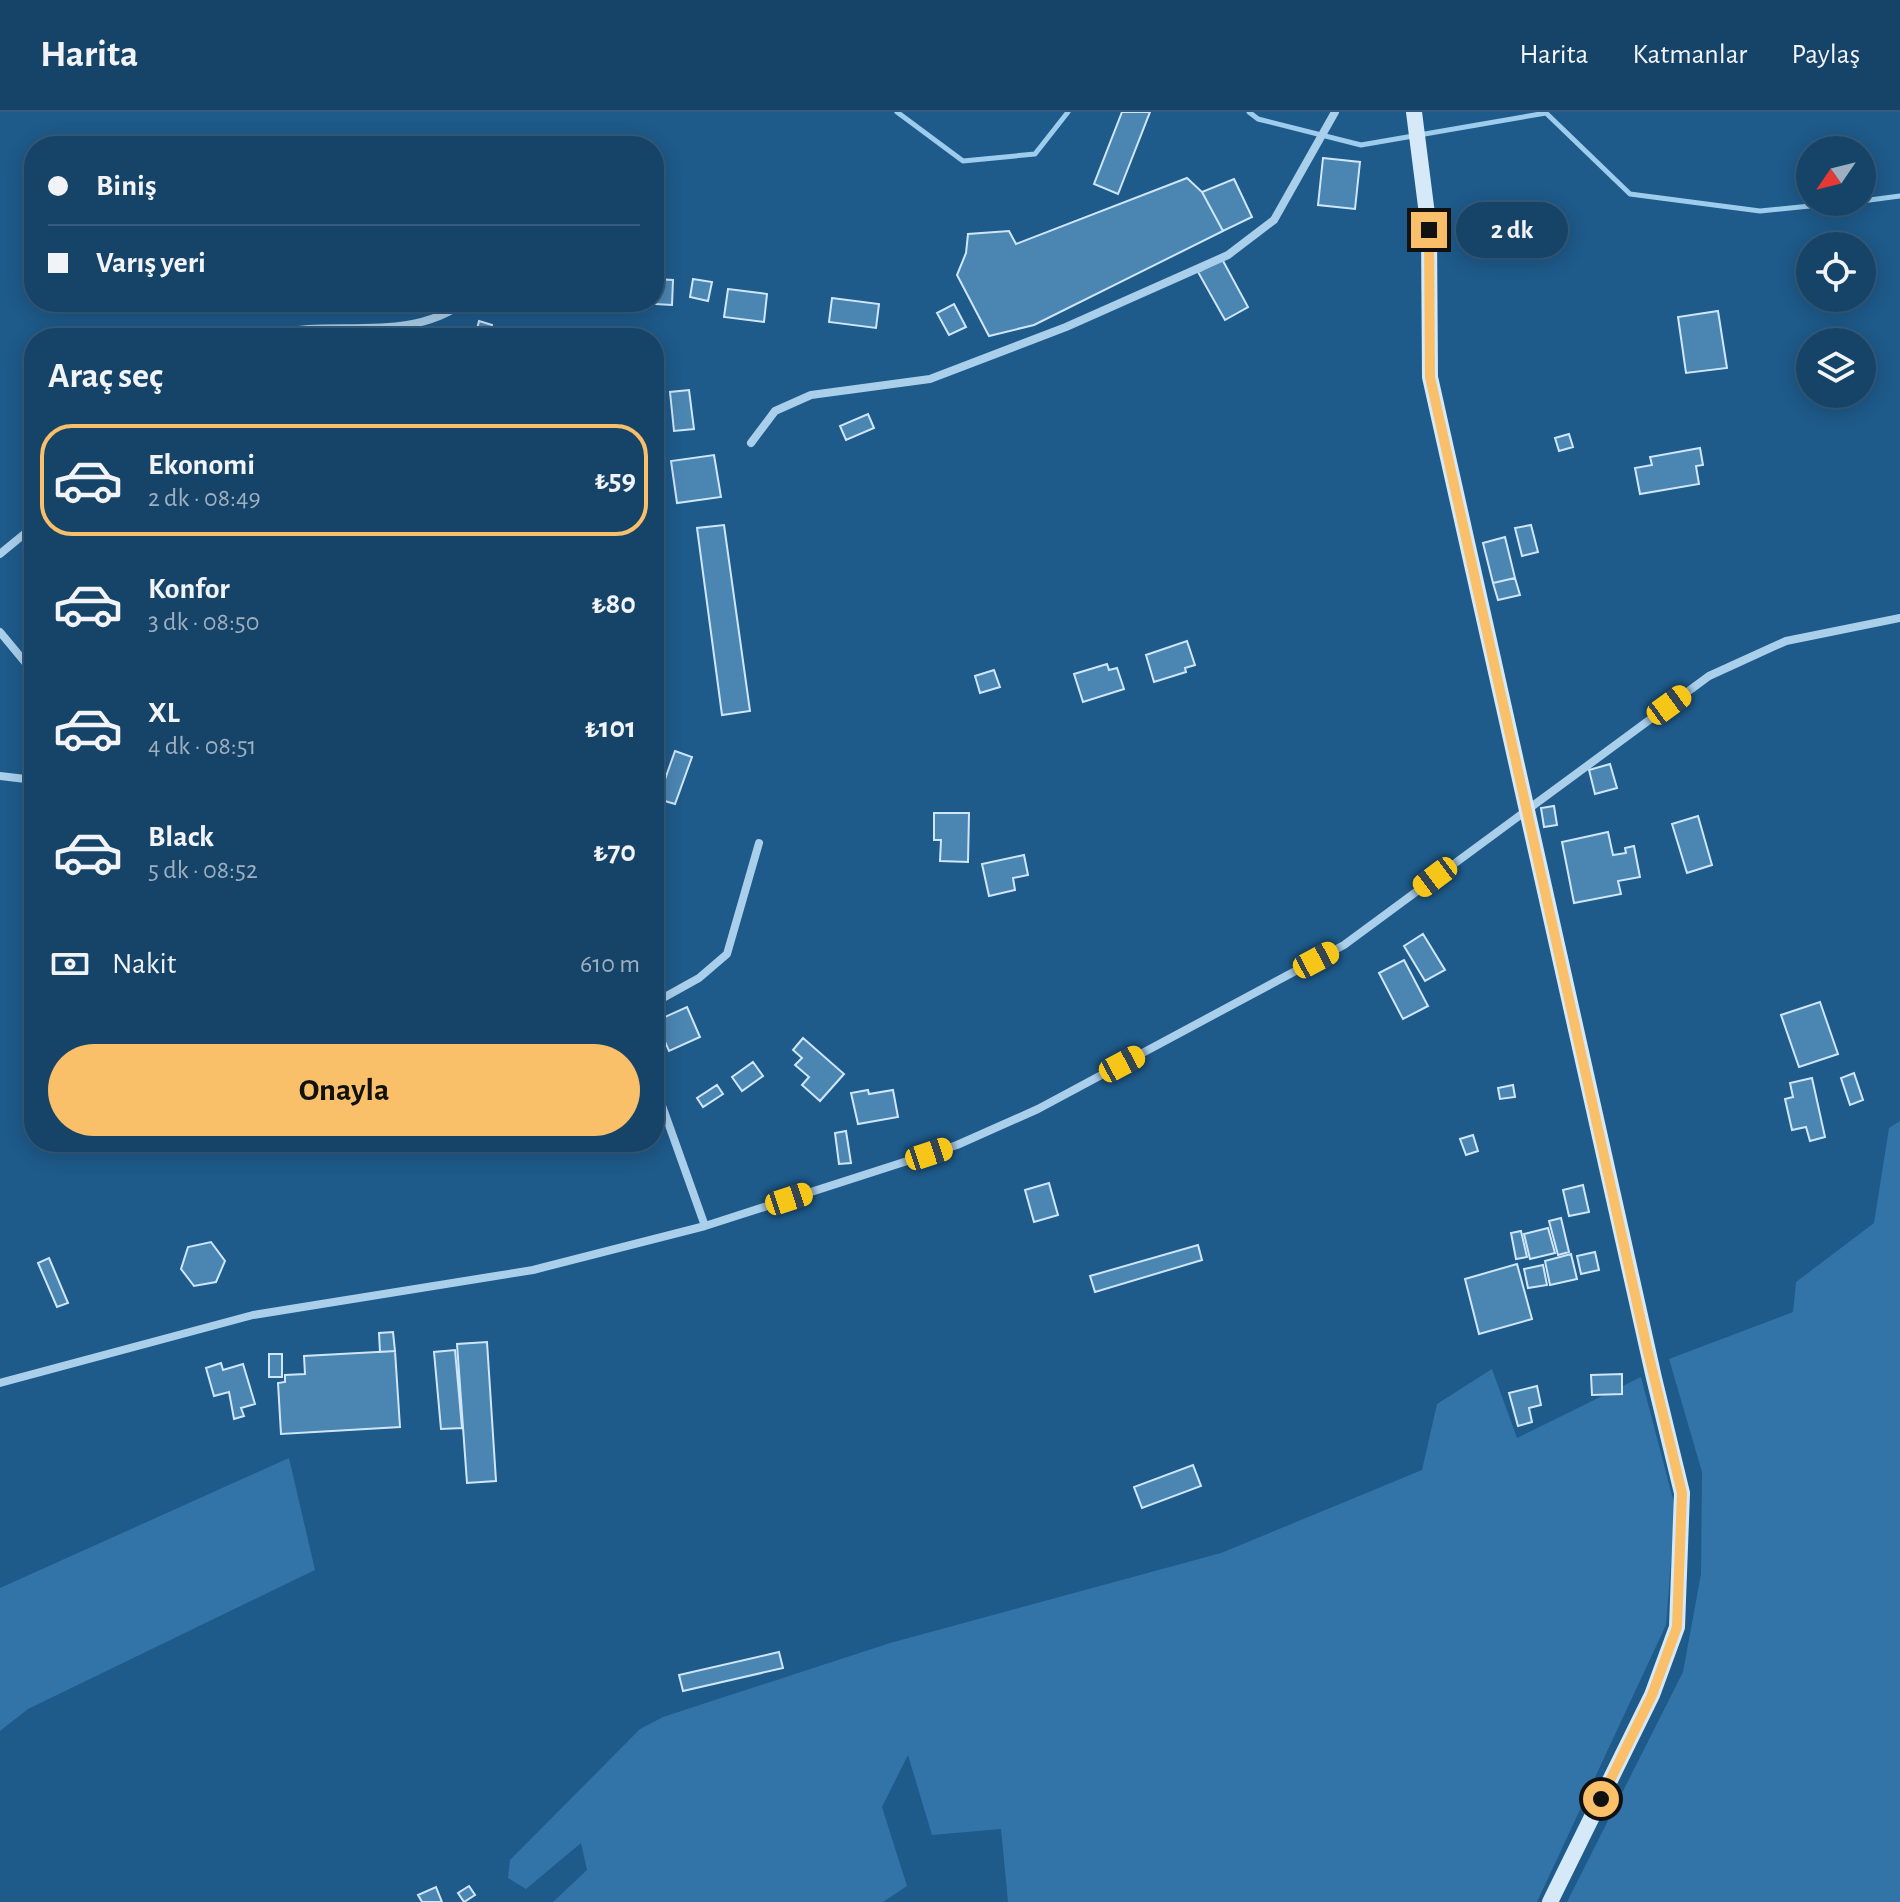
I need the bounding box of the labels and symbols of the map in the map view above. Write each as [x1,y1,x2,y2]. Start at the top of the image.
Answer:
north arrow [1796,136,1876,216]
callout: 2 dk [1457,202,1569,258]
route end [1411,212,1447,248]
car [1643,681,1695,729]
car [1409,853,1461,901]
car [1289,938,1343,982]
car [1095,1042,1149,1086]
car [902,1135,956,1173]
car [762,1180,816,1218]
route start [1583,1781,1619,1817]

